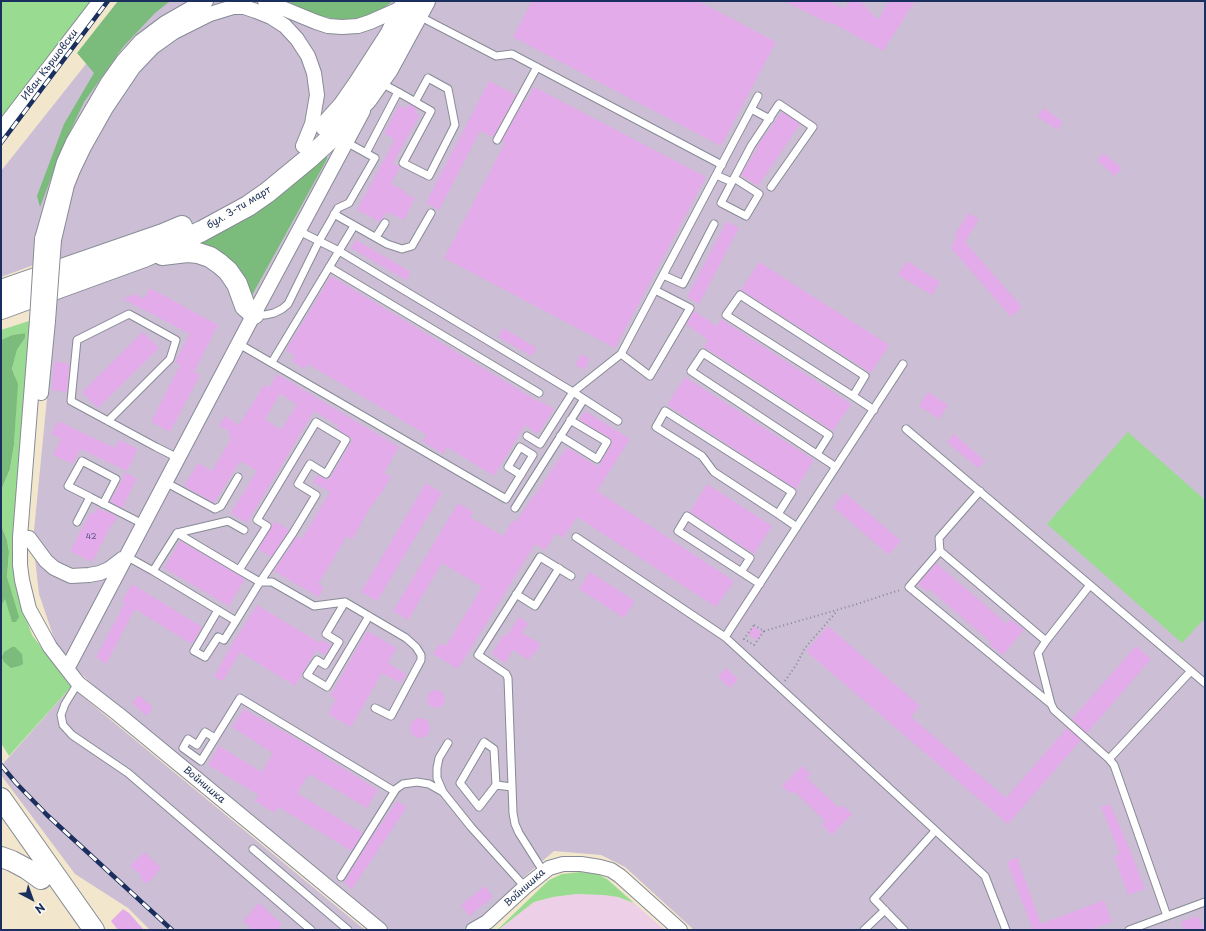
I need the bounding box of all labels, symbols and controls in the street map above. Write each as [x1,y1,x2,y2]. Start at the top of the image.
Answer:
street label: Иван Кършовски [19,27,81,103]
street label: бул. 3-ти март [205,184,273,232]
house number: 42 [86,532,96,542]
street label: Войнишка [181,764,227,806]
street label: Войнишка [502,866,548,910]
north arrow [12,879,52,919]
text: N [31,899,49,918]

